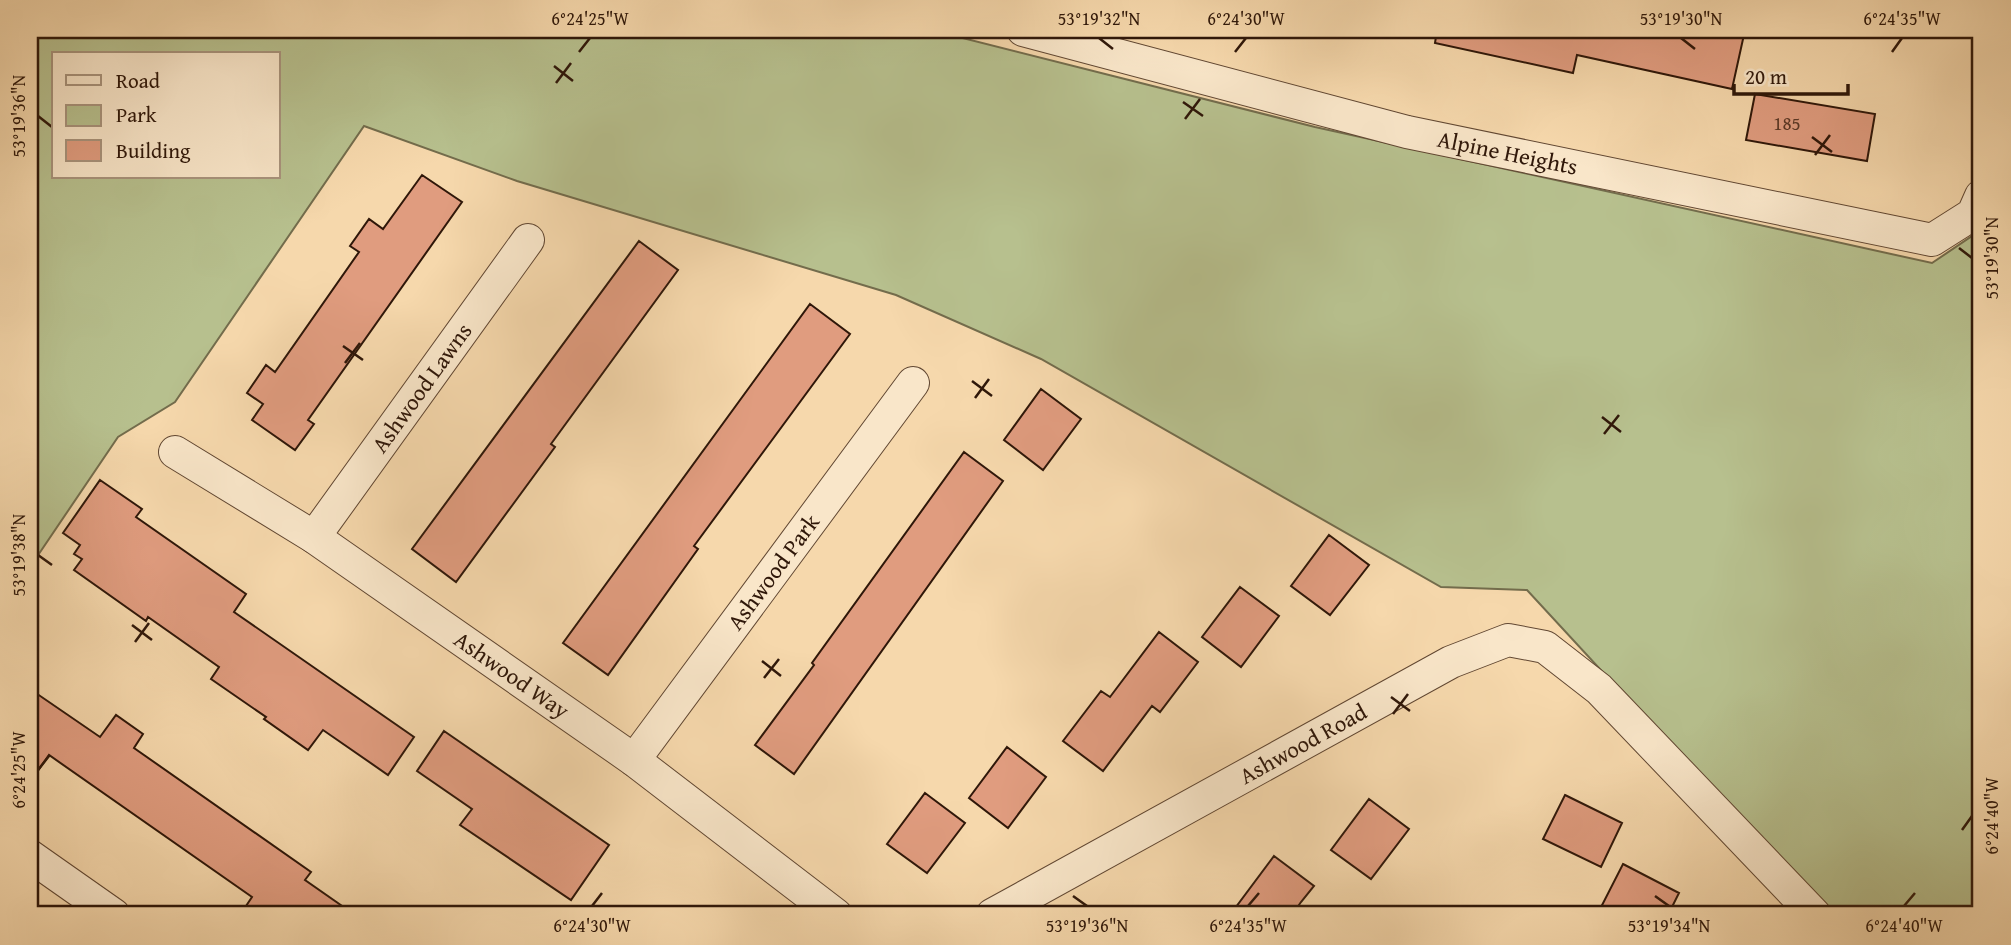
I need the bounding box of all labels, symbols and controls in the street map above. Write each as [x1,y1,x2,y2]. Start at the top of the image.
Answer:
text: 6°24'25"W [551,5,630,32]
text: 53°19'32"N [1058,5,1141,32]
text: 6°24'30"W [1207,5,1286,32]
text: 53°19'30"N [1640,5,1723,32]
text: 6°24'35"W [1863,5,1942,32]
legend [52,52,280,178]
scale bar [1734,52,1848,96]
text: 20 m [1745,61,1787,92]
text: Road [116,65,161,96]
text: 53°19'36"N [5,74,32,157]
text: Park [116,99,157,130]
house number: 185 [1773,109,1801,137]
street label: Alpine Heights [1435,122,1581,183]
text: Building [116,135,191,166]
text: 53°19'30"N [1978,216,2005,299]
street label: Ashwood Lawns [363,316,479,459]
street label: Ashwood Park [719,506,827,637]
text: 53°19'38"N [5,513,32,596]
street label: Ashwood Way [448,623,577,727]
street label: Ashwood Road [1233,694,1373,792]
text: 6°24'25"W [5,730,32,809]
text: 6°24'40"W [1978,776,2005,855]
text: 6°24'30"W [553,912,632,939]
text: 53°19'36"N [1046,912,1129,939]
text: 6°24'35"W [1209,912,1288,939]
text: 53°19'34"N [1628,912,1711,939]
text: 6°24'40"W [1865,912,1944,939]

